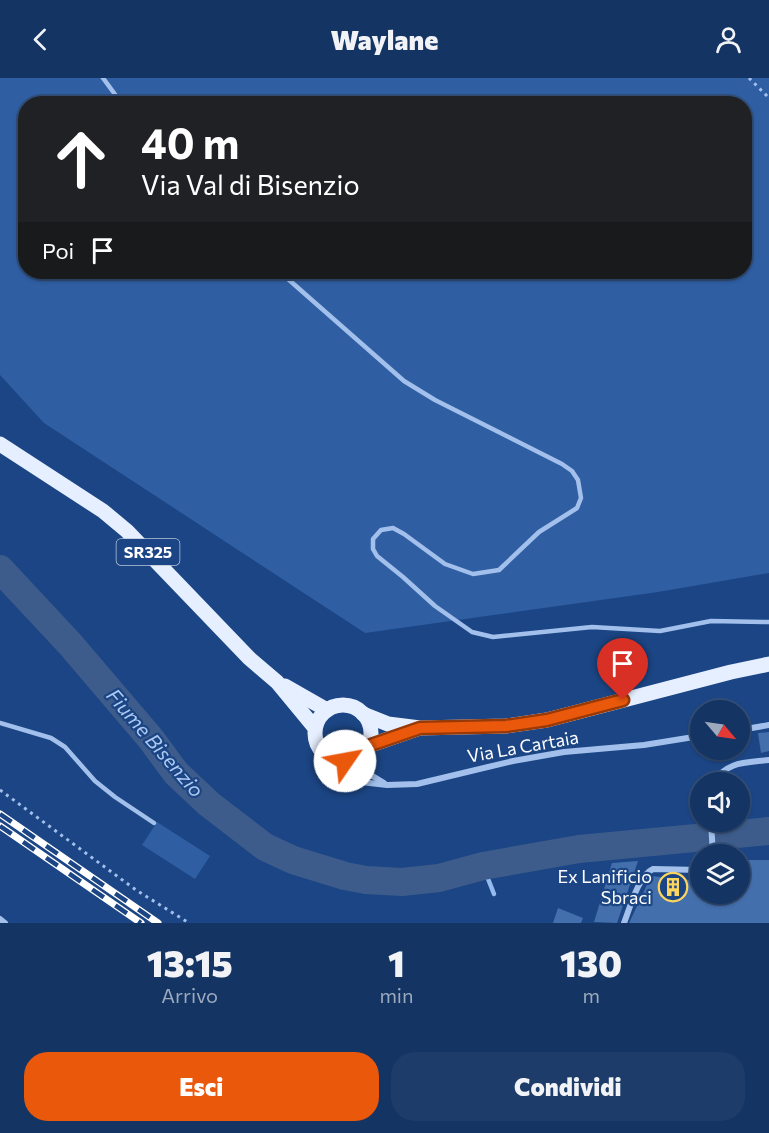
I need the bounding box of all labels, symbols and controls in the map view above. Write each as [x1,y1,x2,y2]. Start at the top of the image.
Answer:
icon: back [24,23,57,56]
text: Waylane [331,23,438,56]
icon: person [712,23,745,56]
text: 40 m [141,116,239,168]
icon: ahead [42,120,120,198]
text: Via Val di Bisenzio [141,168,360,201]
icon: arrive [86,234,119,267]
text: Poi [42,237,74,264]
road number: SR325 [116,539,180,565]
pin [597,638,648,700]
icon: arrive [606,647,639,680]
water label: Fiume Bisenzio [102,683,209,801]
north arrow [690,700,750,760]
map controls [690,700,750,904]
street label: Via La Cartaia [465,725,580,767]
position arrow [313,729,377,793]
button: sound [690,772,750,832]
button: layers [690,844,750,904]
place label: Ex Lanificio Sbraci [558,865,652,908]
building icon: Ex Lanificio Sbraci [657,871,689,903]
text: 13:15 [147,940,233,984]
text: 1 [388,940,405,984]
text: 130 [560,940,622,984]
text: Arrivo [161,983,218,1007]
text: min [379,983,413,1007]
text: m [582,983,600,1007]
button: Esci [24,1052,379,1121]
button: Condividi [391,1052,745,1121]

